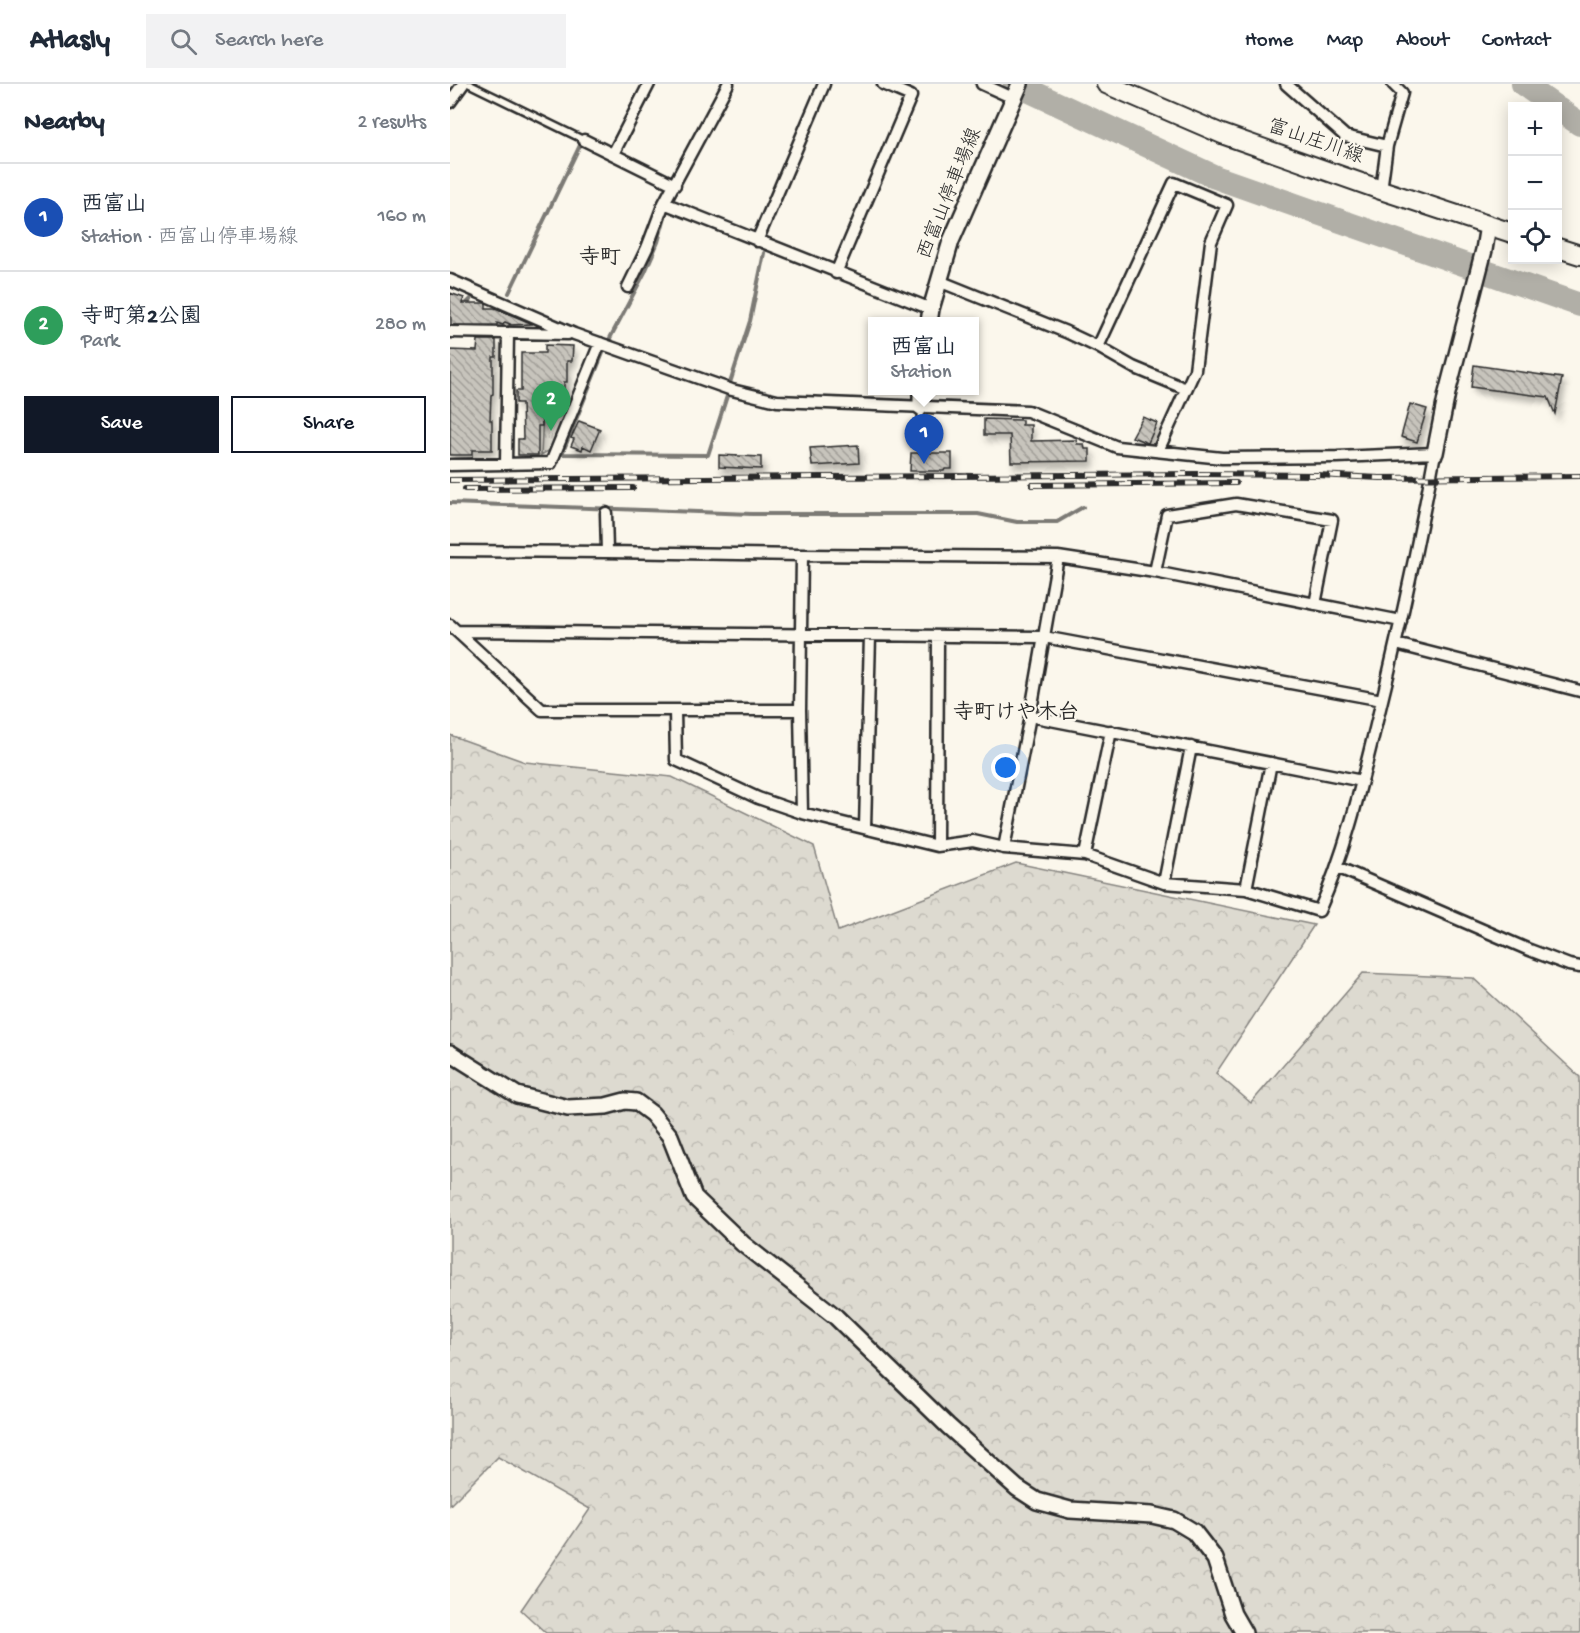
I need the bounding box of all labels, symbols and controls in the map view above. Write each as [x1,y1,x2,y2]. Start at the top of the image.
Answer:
search box [146,14,566,68]
text: Atlasly [30,25,110,58]
icon: search [167,25,200,58]
text: Search here [215,28,323,54]
text: Home [1245,29,1293,54]
text: Map [1326,29,1363,54]
text: About [1396,29,1449,54]
text: Contact [1482,29,1550,54]
map controls [1508,102,1562,264]
button: + [1508,102,1562,156]
text: Nearby [24,108,105,139]
text: 2 results [357,112,426,135]
street label: 富山庄川線 [1264,114,1367,170]
street label: 西富山停車場線 [912,124,988,263]
button: − [1508,156,1562,210]
text: 西富山 [81,193,147,219]
text: 1 [39,206,48,229]
text: 160 m [377,206,426,229]
button: locate [1508,210,1562,264]
text: Station · 西富山停車場線 [81,227,298,250]
district label: 寺町 [579,245,621,272]
text: 寺町第2公園 [81,305,202,331]
text: 2 [39,314,48,337]
text: 280 m [375,314,426,337]
popup [868,317,979,395]
text: Park [81,331,119,354]
text: 西富山 [890,336,957,362]
text: Station [890,362,951,385]
pin: 2 [532,382,570,431]
button: Save [24,396,219,453]
button: Share [231,396,426,453]
pin: 1 [904,414,944,464]
district label: 寺町けや木台 [953,700,1079,727]
your location [991,753,1020,782]

